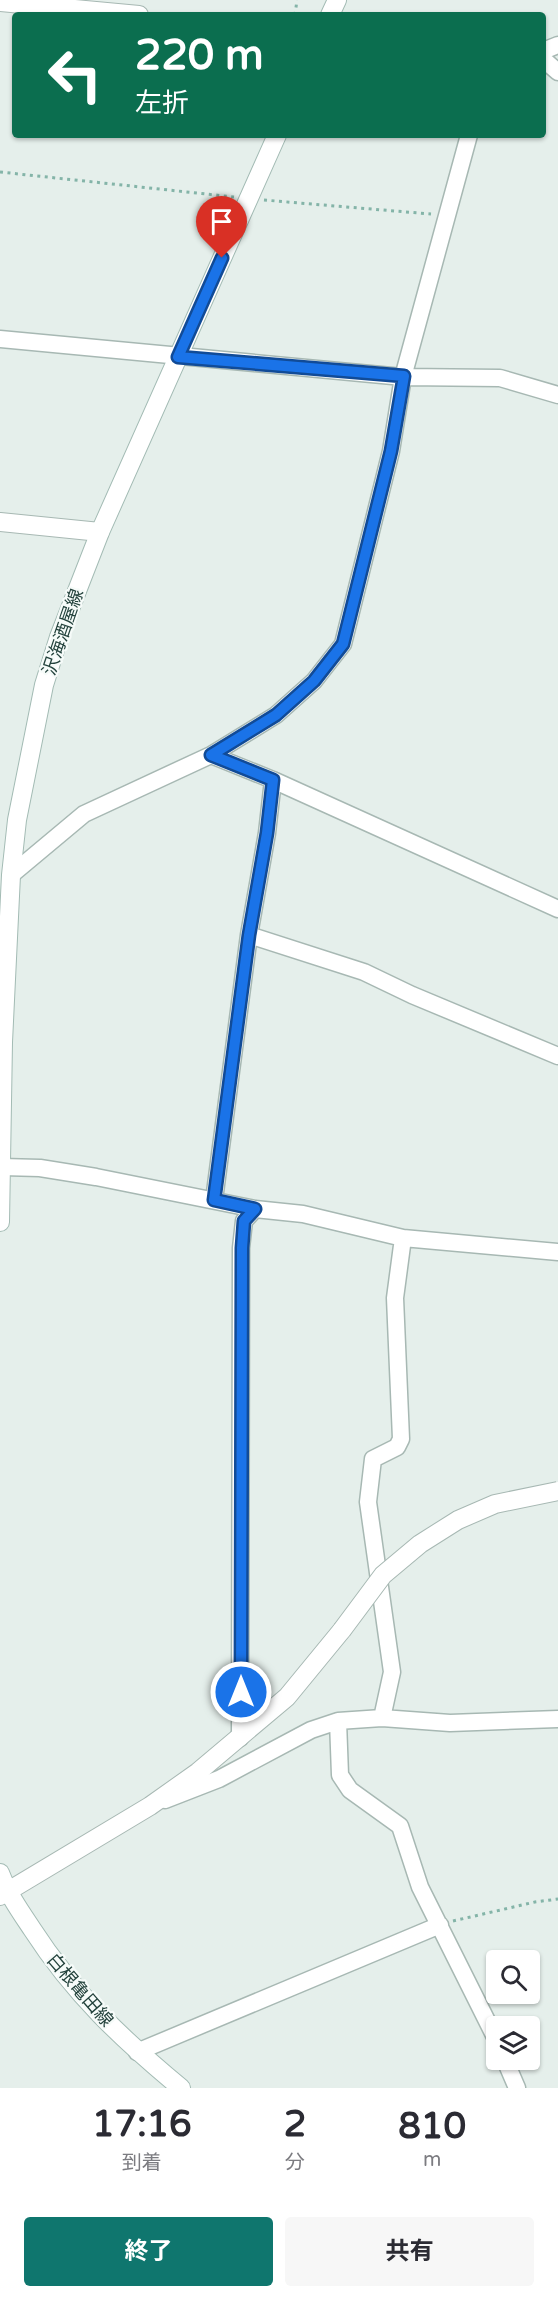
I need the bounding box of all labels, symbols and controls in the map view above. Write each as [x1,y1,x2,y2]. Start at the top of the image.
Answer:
text: 220 m [135,30,264,81]
icon: left [36,36,114,114]
text: 左折 [135,87,189,120]
pin [196,196,247,258]
icon: arrive [205,205,238,238]
street label: 沢海酒屋線 [38,586,88,678]
position arrow [209,1660,273,1724]
street label: 白根亀田線 [42,1949,118,2031]
map controls [486,1950,540,2070]
button: search [486,1950,540,2004]
button: layers [486,2016,540,2070]
text: 17:16 [92,2103,192,2146]
text: 2 [284,2103,306,2146]
text: 810 [398,2105,466,2148]
text: m [423,2148,441,2172]
text: 到着 [122,2151,162,2175]
text: 分 [285,2151,305,2175]
button: 終了 [24,2217,273,2286]
button: 共有 [285,2217,534,2286]

